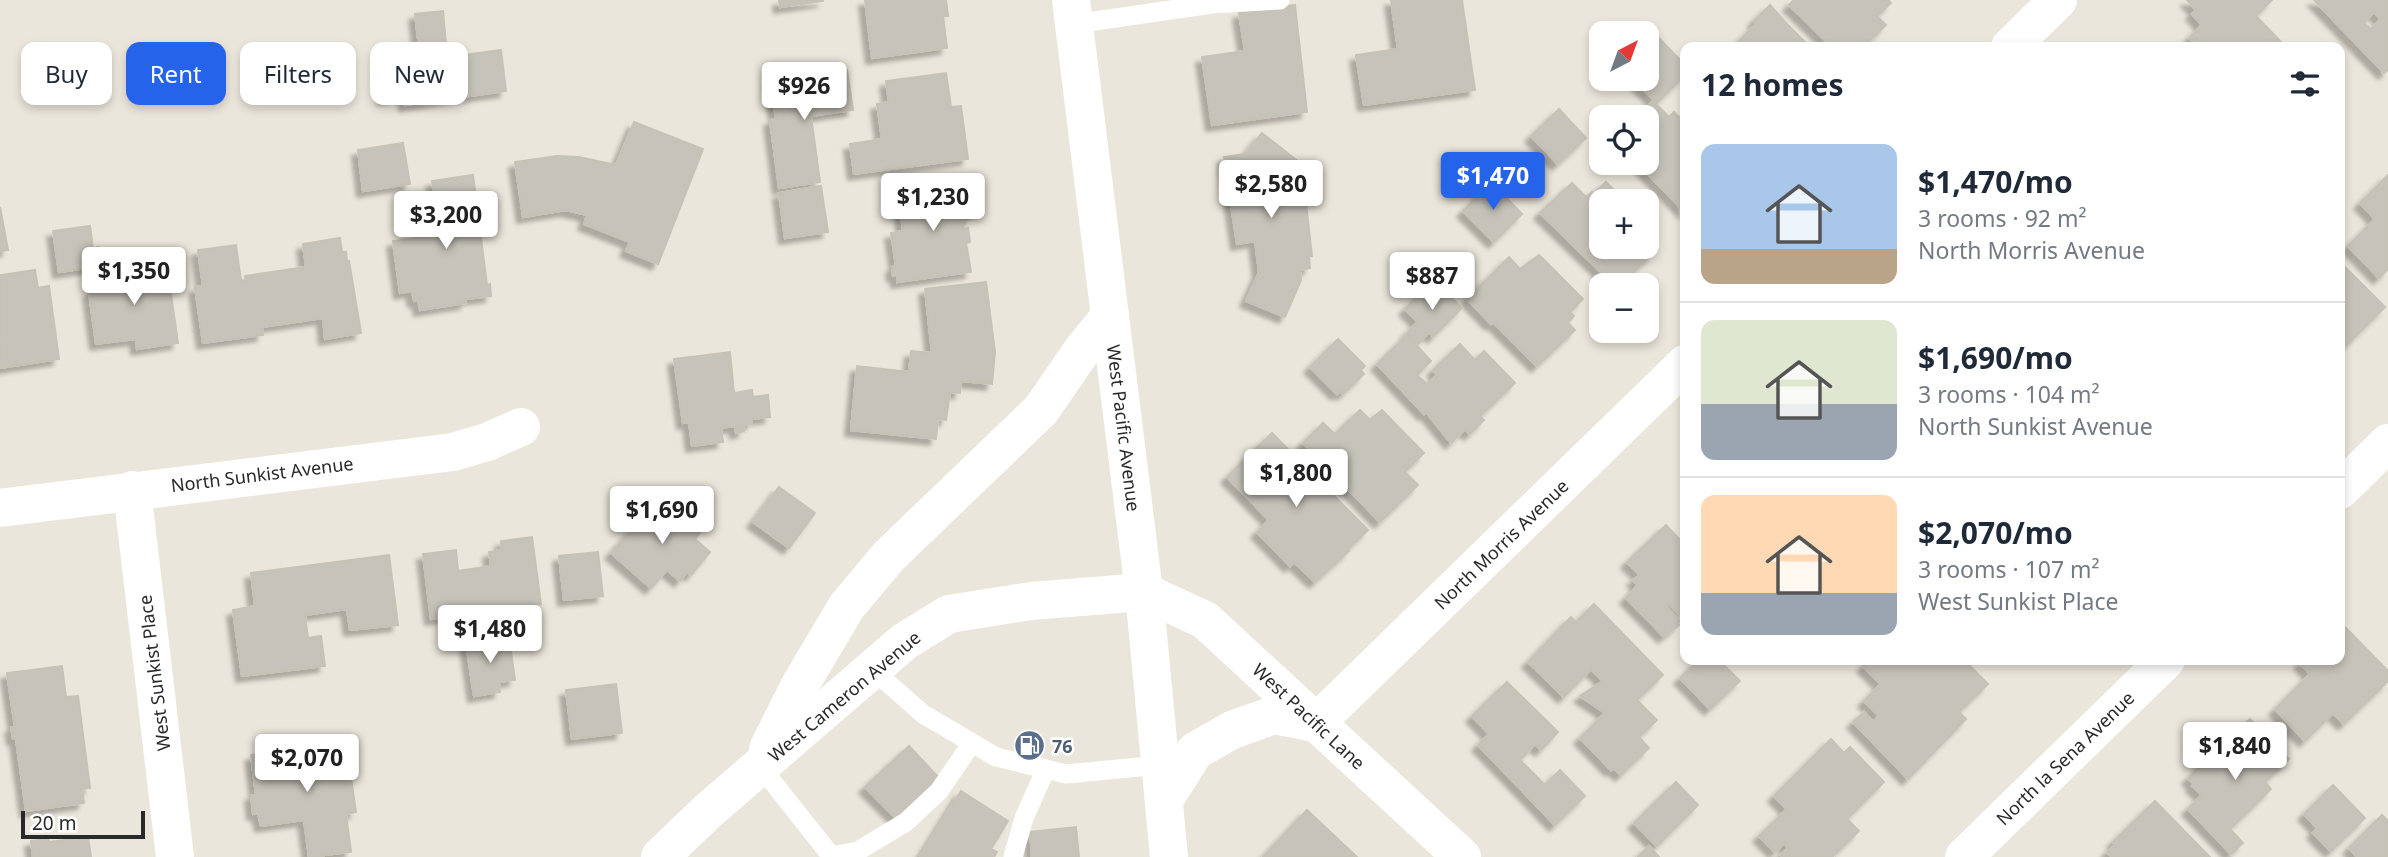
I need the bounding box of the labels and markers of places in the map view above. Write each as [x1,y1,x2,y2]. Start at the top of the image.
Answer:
pin: $926 [763,62,845,122]
pin: $1,470 [1436,152,1550,212]
pin: $2,580 [1214,160,1328,220]
pin: $1,230 [876,174,990,233]
pin: $3,200 [389,191,503,251]
pin: $1,350 [77,247,191,307]
pin: $887 [1391,252,1473,312]
pin: $1,800 [1239,449,1353,509]
pin: $1,690 [605,486,719,546]
pin: $1,480 [433,606,547,665]
pin: $1,840 [2178,722,2292,782]
fuel station icon: 76 [1012,729,1046,763]
pin: $2,070 [250,734,364,794]
place label: 76 [1052,734,1073,758]

